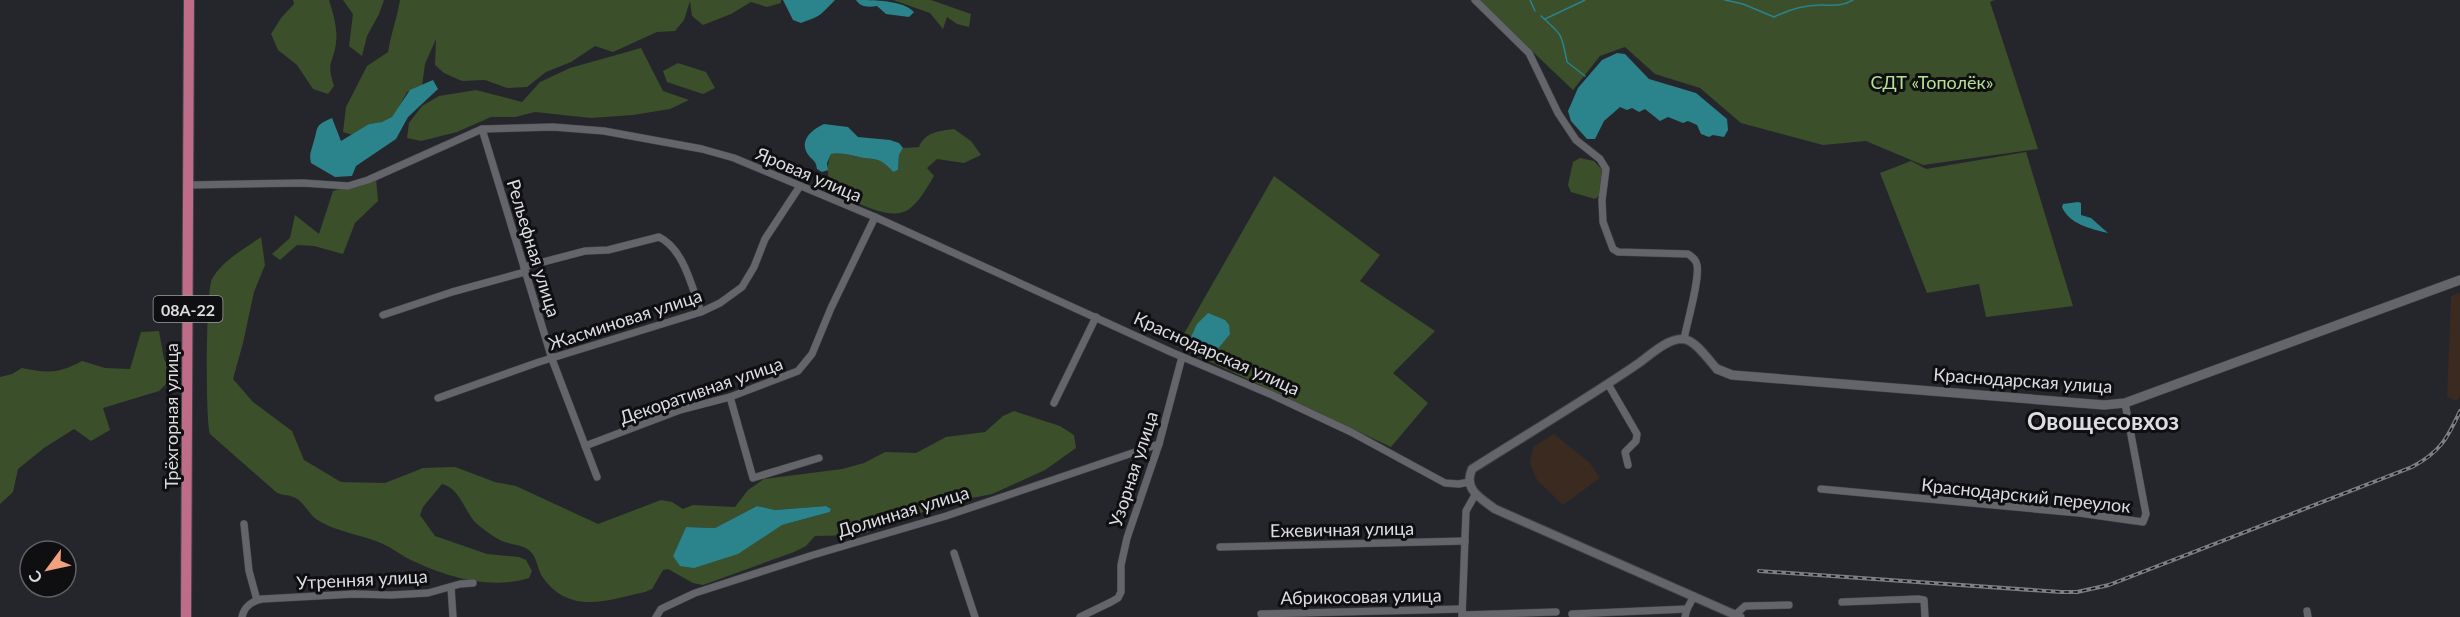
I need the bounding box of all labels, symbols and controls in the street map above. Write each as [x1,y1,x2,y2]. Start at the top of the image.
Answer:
park label: СДТ «Тополёк» [1870,71,1994,93]
street label: Яровая улица [752,141,865,206]
street label: Рельефная улица [503,176,565,320]
street label: Жасминовая улица [546,284,704,354]
road number: 08А-22 [154,296,222,322]
street label: Краснодарская улица [1131,307,1303,399]
street label: Трёхгорная улица [160,343,182,489]
street label: Декоративная улица [616,352,786,428]
street label: Краснодарская улица [1933,363,2113,397]
district label: Овощесовхоз [2027,406,2179,435]
street label: Узорная улица [1104,409,1162,529]
street label: Краснодарский переулок [1920,473,2132,517]
street label: Долинная улица [835,481,971,541]
street label: Ежевичная улица [1270,517,1414,541]
north arrow [18,539,78,599]
street label: Утренняя улица [296,565,428,593]
text: С [24,567,46,587]
street label: Абрикосовая улица [1280,584,1442,608]

